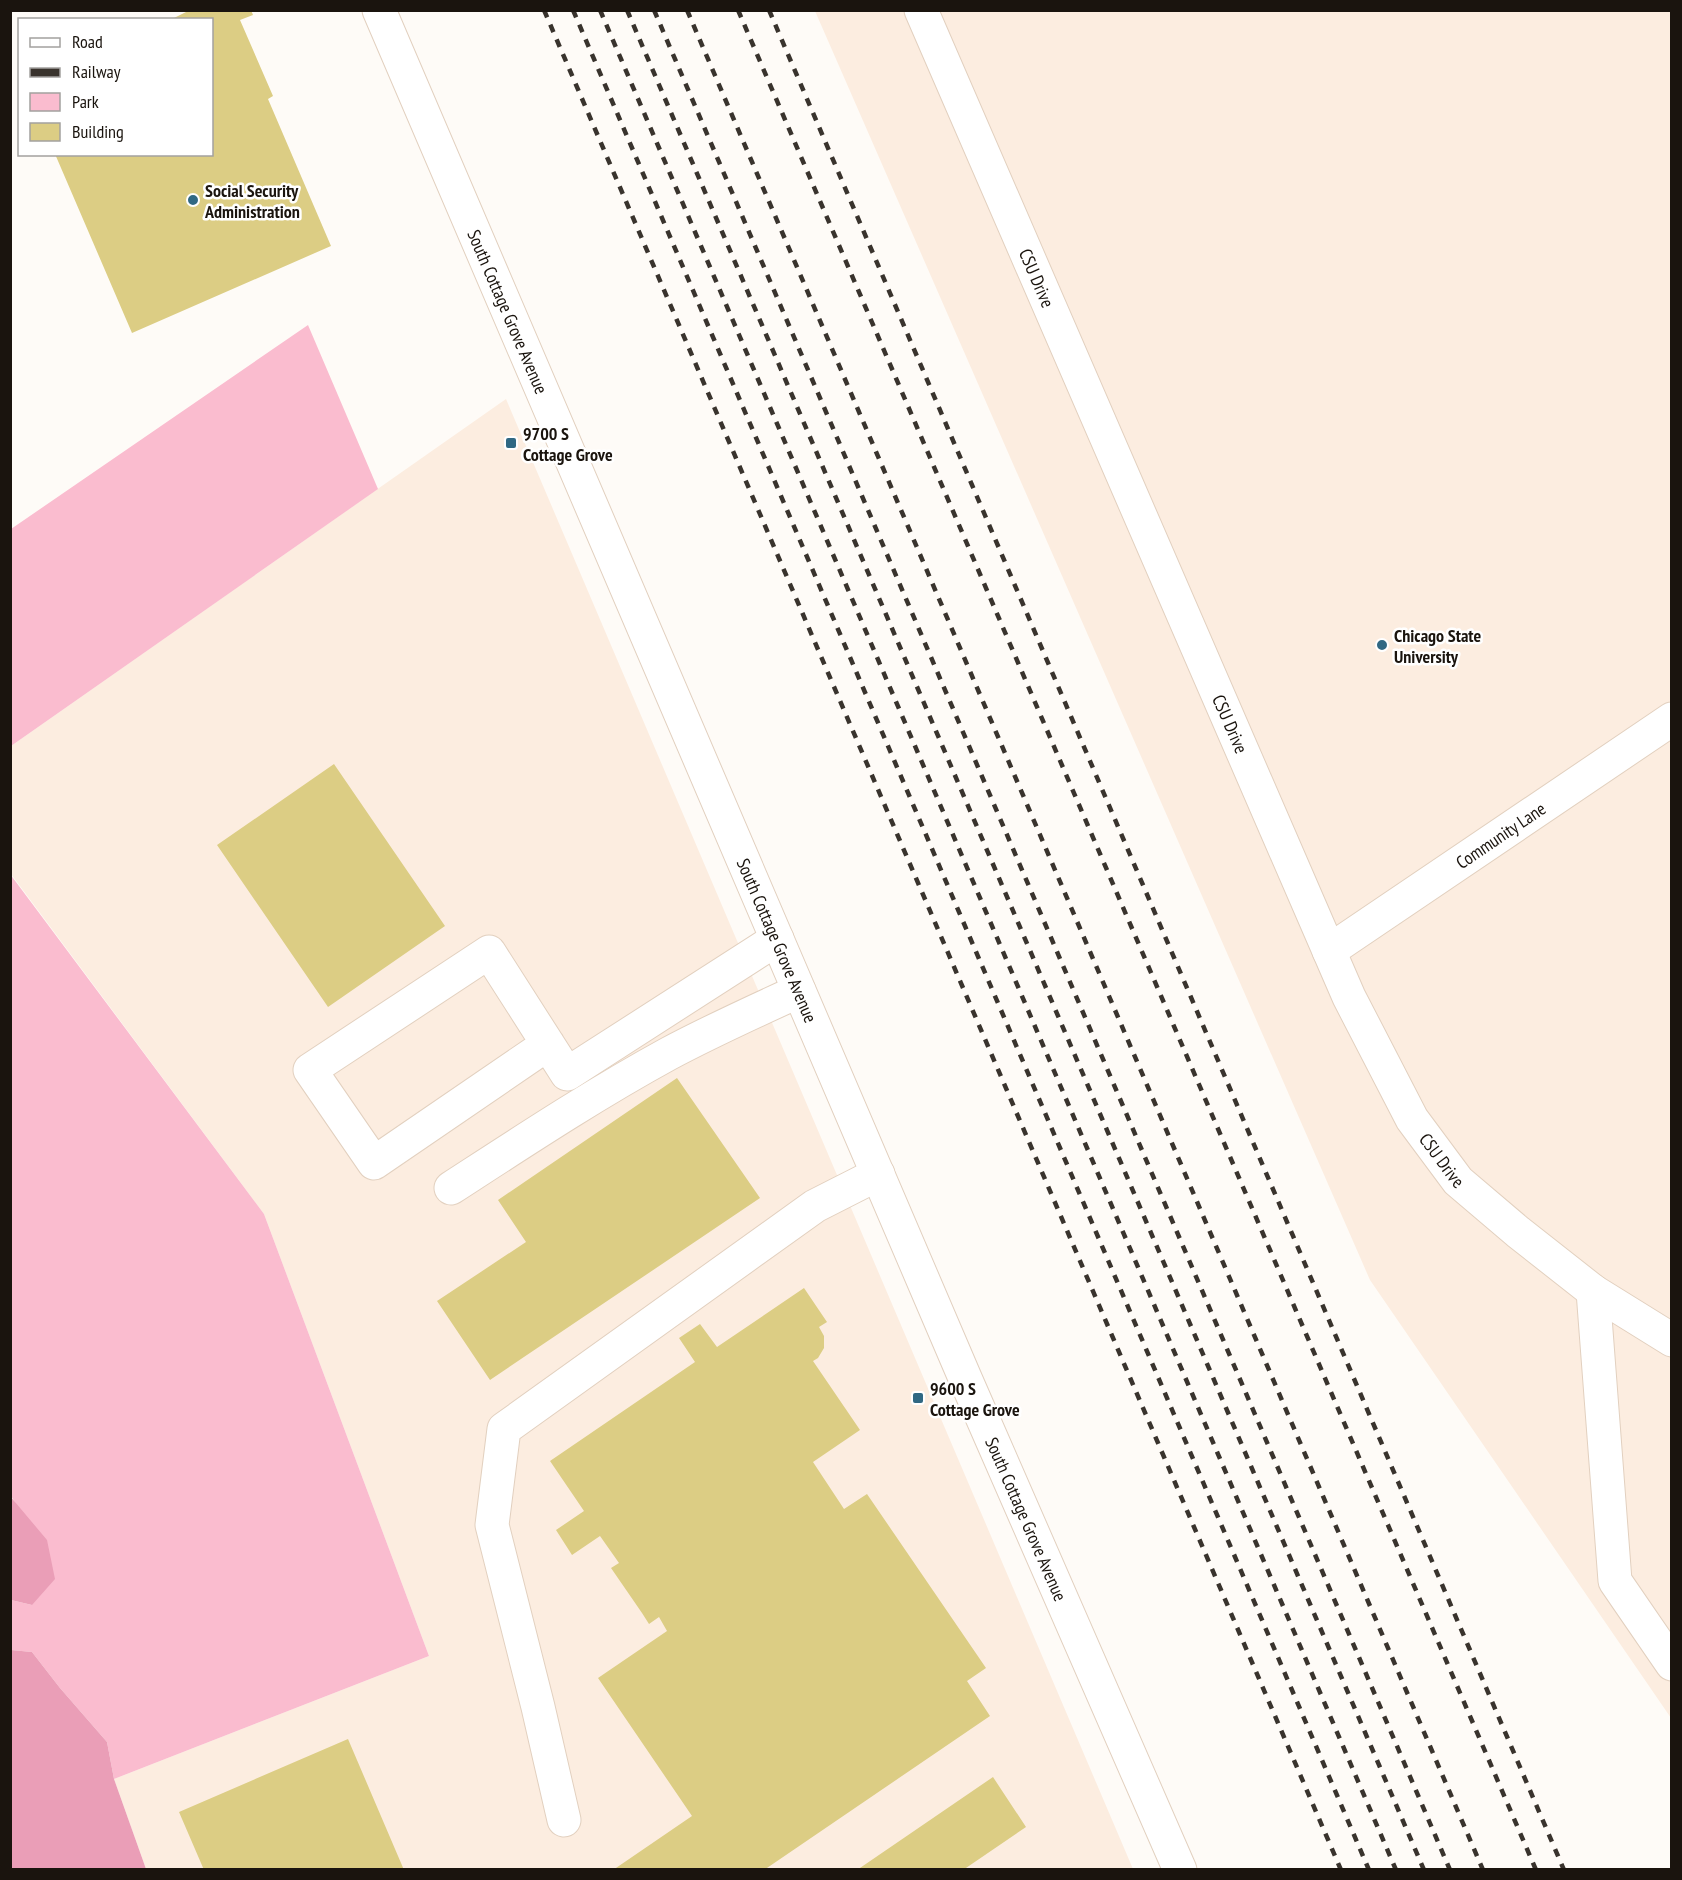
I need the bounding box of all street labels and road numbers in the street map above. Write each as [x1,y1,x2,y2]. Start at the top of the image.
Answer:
street label: South Cottage Grove Avenue [463,226,553,397]
street label: CSU Drive [1014,245,1060,311]
street label: CSU Drive [1208,691,1253,757]
street label: Community Lane [1451,797,1550,873]
street label: South Cottage Grove Avenue [732,855,823,1026]
street label: CSU Drive [1415,1128,1469,1193]
street label: South Cottage Grove Avenue [981,1433,1072,1604]

